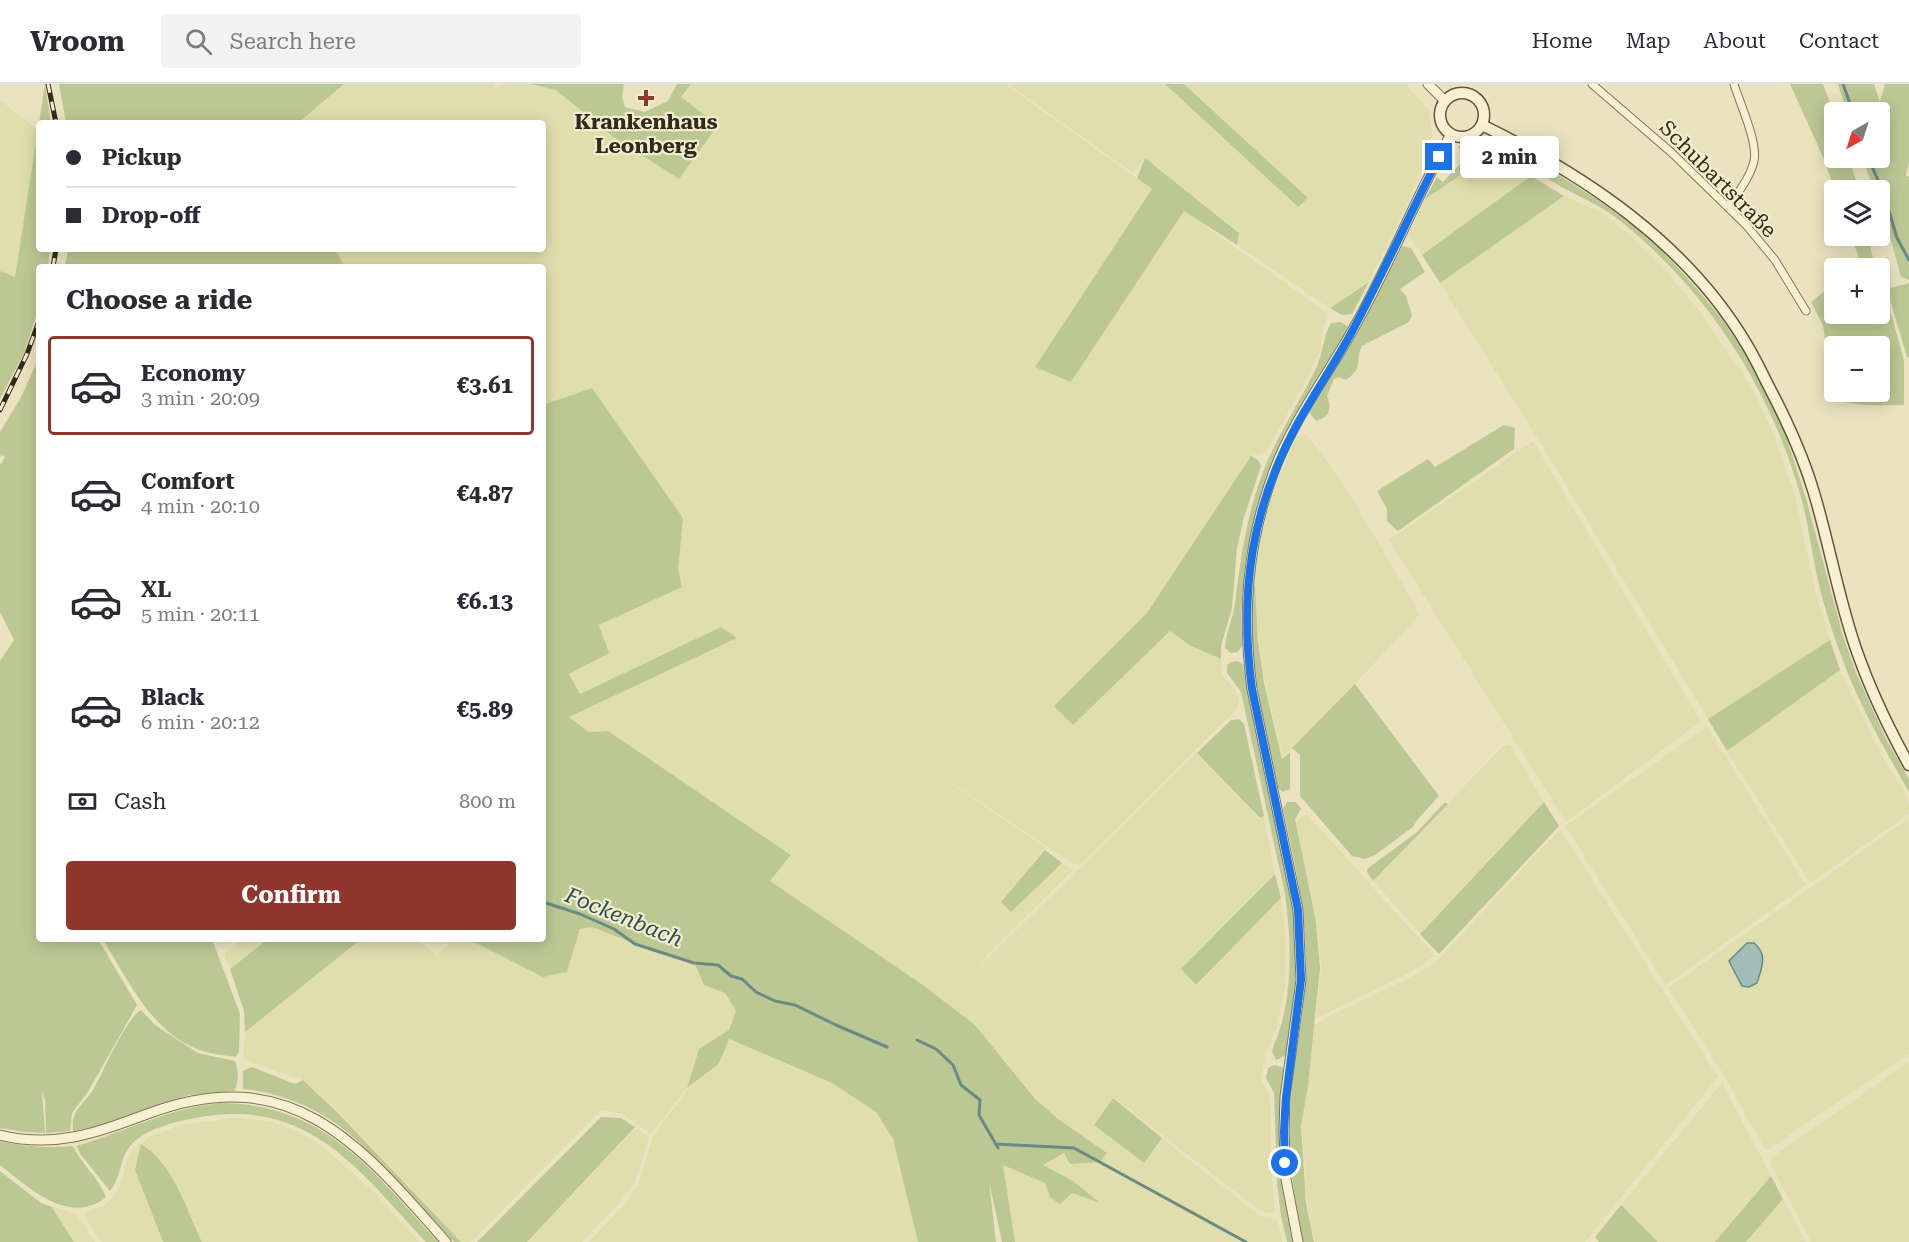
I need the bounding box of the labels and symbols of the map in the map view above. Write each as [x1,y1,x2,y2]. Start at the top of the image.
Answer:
marker: Krankenhaus Leonberg [637,89,655,107]
north arrow [1824,102,1890,168]
place label: Krankenhaus Leonberg [574,110,718,158]
street label: Schubartstraße [1655,116,1781,242]
callout: 2 min [1460,136,1559,178]
route end [1425,143,1452,170]
water label: Fockenbach [561,882,686,952]
route start [1271,1149,1298,1176]

